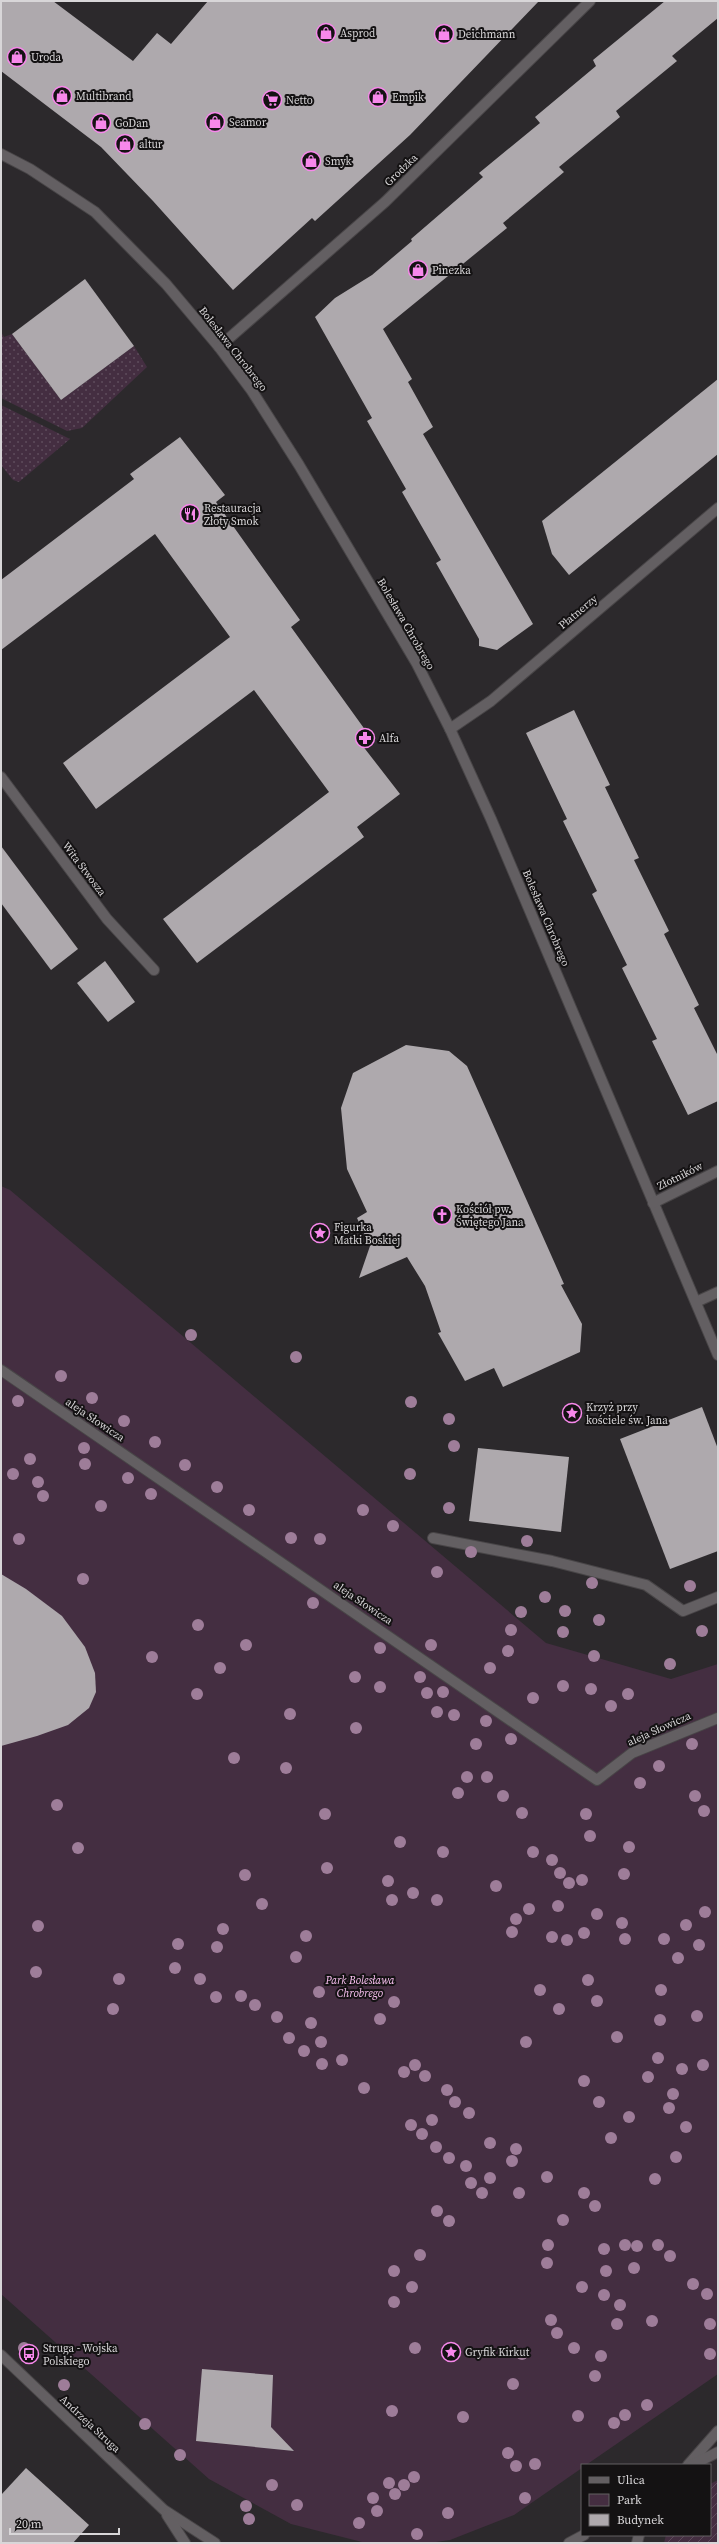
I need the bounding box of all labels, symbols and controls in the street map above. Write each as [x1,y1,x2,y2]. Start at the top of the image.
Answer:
shop icon: Asprod [315,22,337,44]
shop icon: Deichmann [433,23,455,45]
place label: Asprod [340,26,376,41]
place label: Deichmann [458,27,516,42]
shop icon: Uroda [6,46,28,68]
place label: Uroda [31,50,61,65]
shop icon: Multibrand [51,85,73,107]
shop icon: Empik [367,86,389,108]
place label: Multibrand [76,89,132,104]
supermarket icon: Netto [261,89,283,111]
place label: Empik [392,90,425,105]
place label: Netto [286,93,313,108]
shop icon: Seamor [204,111,226,133]
shop icon: GoDan [90,112,112,134]
place label: Seamor [229,115,267,130]
place label: GoDan [115,116,149,131]
shop icon: altur [114,133,136,155]
place label: altur [139,137,163,152]
shop icon: Smyk [300,150,322,172]
street label: Grodzka [381,150,421,190]
place label: Smyk [325,154,353,169]
shop icon: Pinezka [407,259,429,281]
place label: Pinezka [432,263,471,278]
street label: Bolesława Chrobrego [195,304,271,394]
place label: Restauracja Złoty Smok [204,501,262,529]
restaurant icon: Restauracja Złoty Smok [179,503,201,525]
street label: Bolesława Chrobrego [374,575,438,673]
street label: Płatnerzy [555,591,601,633]
pharmacy icon: Alfa [354,727,376,749]
place label: Alfa [379,731,399,746]
street label: Wita Stwosza [59,839,110,899]
street label: Bolesława Chrobrego [519,867,573,969]
street label: Złotników [655,1158,706,1193]
place label: Kościół pw. Świętego Jana [456,1202,524,1230]
church icon: Kościół pw. Świętego Jana [431,1204,453,1226]
place label: Figurka Matki Boskiej [334,1220,400,1248]
place icon: Figurka Matki Boskiej [309,1222,331,1244]
street label: aleja Słowicza [63,1395,128,1446]
place label: Krzyż przy kościele św. Jana [586,1400,668,1428]
place icon: Krzyż przy kościele św. Jana [561,1402,583,1424]
street label: aleja Słowicza [331,1578,396,1629]
street label: aleja Słowicza [625,1708,694,1750]
park label: Park Bolesława Chrobrego [324,1973,395,2001]
place label: Struga - Wojska Polskiego [43,2341,118,2369]
place icon: Gryfik Kirkut [440,2341,462,2363]
bus stop icon: Struga - Wojska Polskiego [18,2343,40,2365]
place label: Gryfik Kirkut [465,2345,530,2360]
street label: Andrzeja Struga [56,2392,124,2456]
legend [581,2464,711,2536]
text: Ulica [617,2472,646,2488]
text: Park [617,2492,642,2508]
scale bar [10,2510,119,2536]
text: Budynek [617,2512,664,2528]
text: 20 m [16,2516,42,2532]

